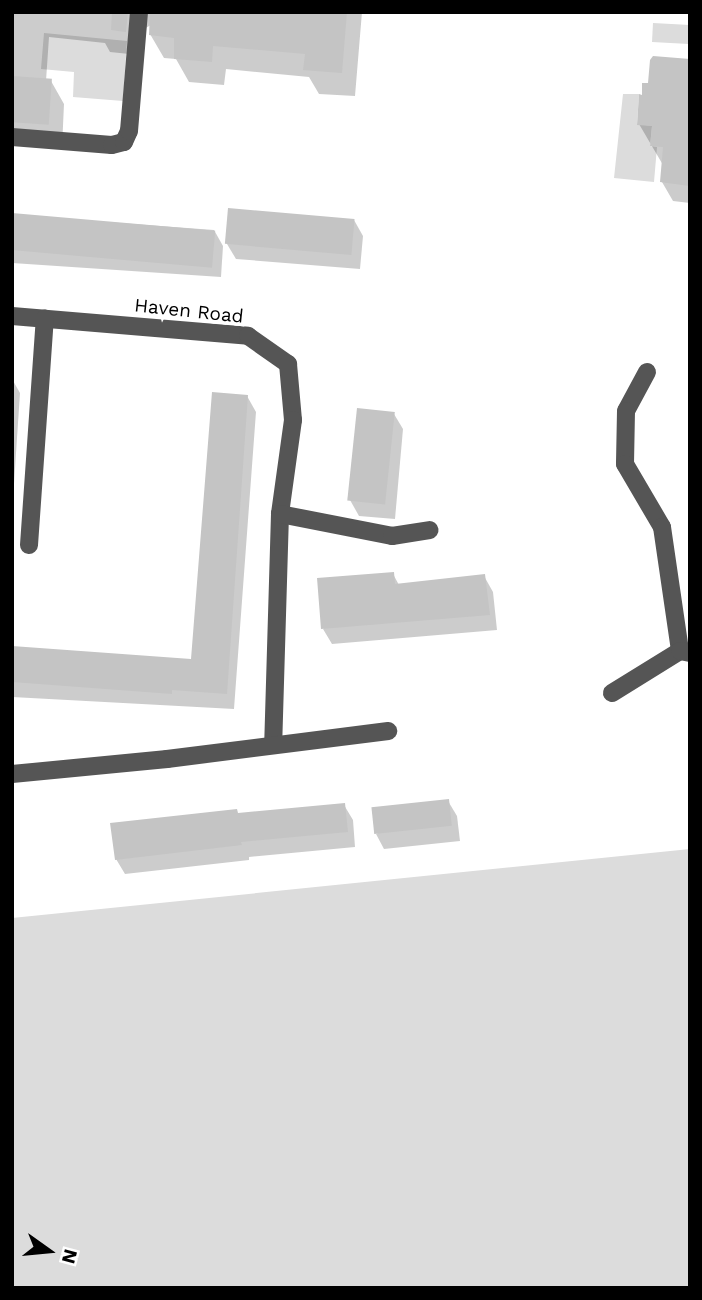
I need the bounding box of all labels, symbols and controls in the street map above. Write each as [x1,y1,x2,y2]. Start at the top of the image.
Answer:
street label: Haven Road [133,294,245,328]
north arrow [14,1216,84,1286]
text: N [57,1247,83,1266]

